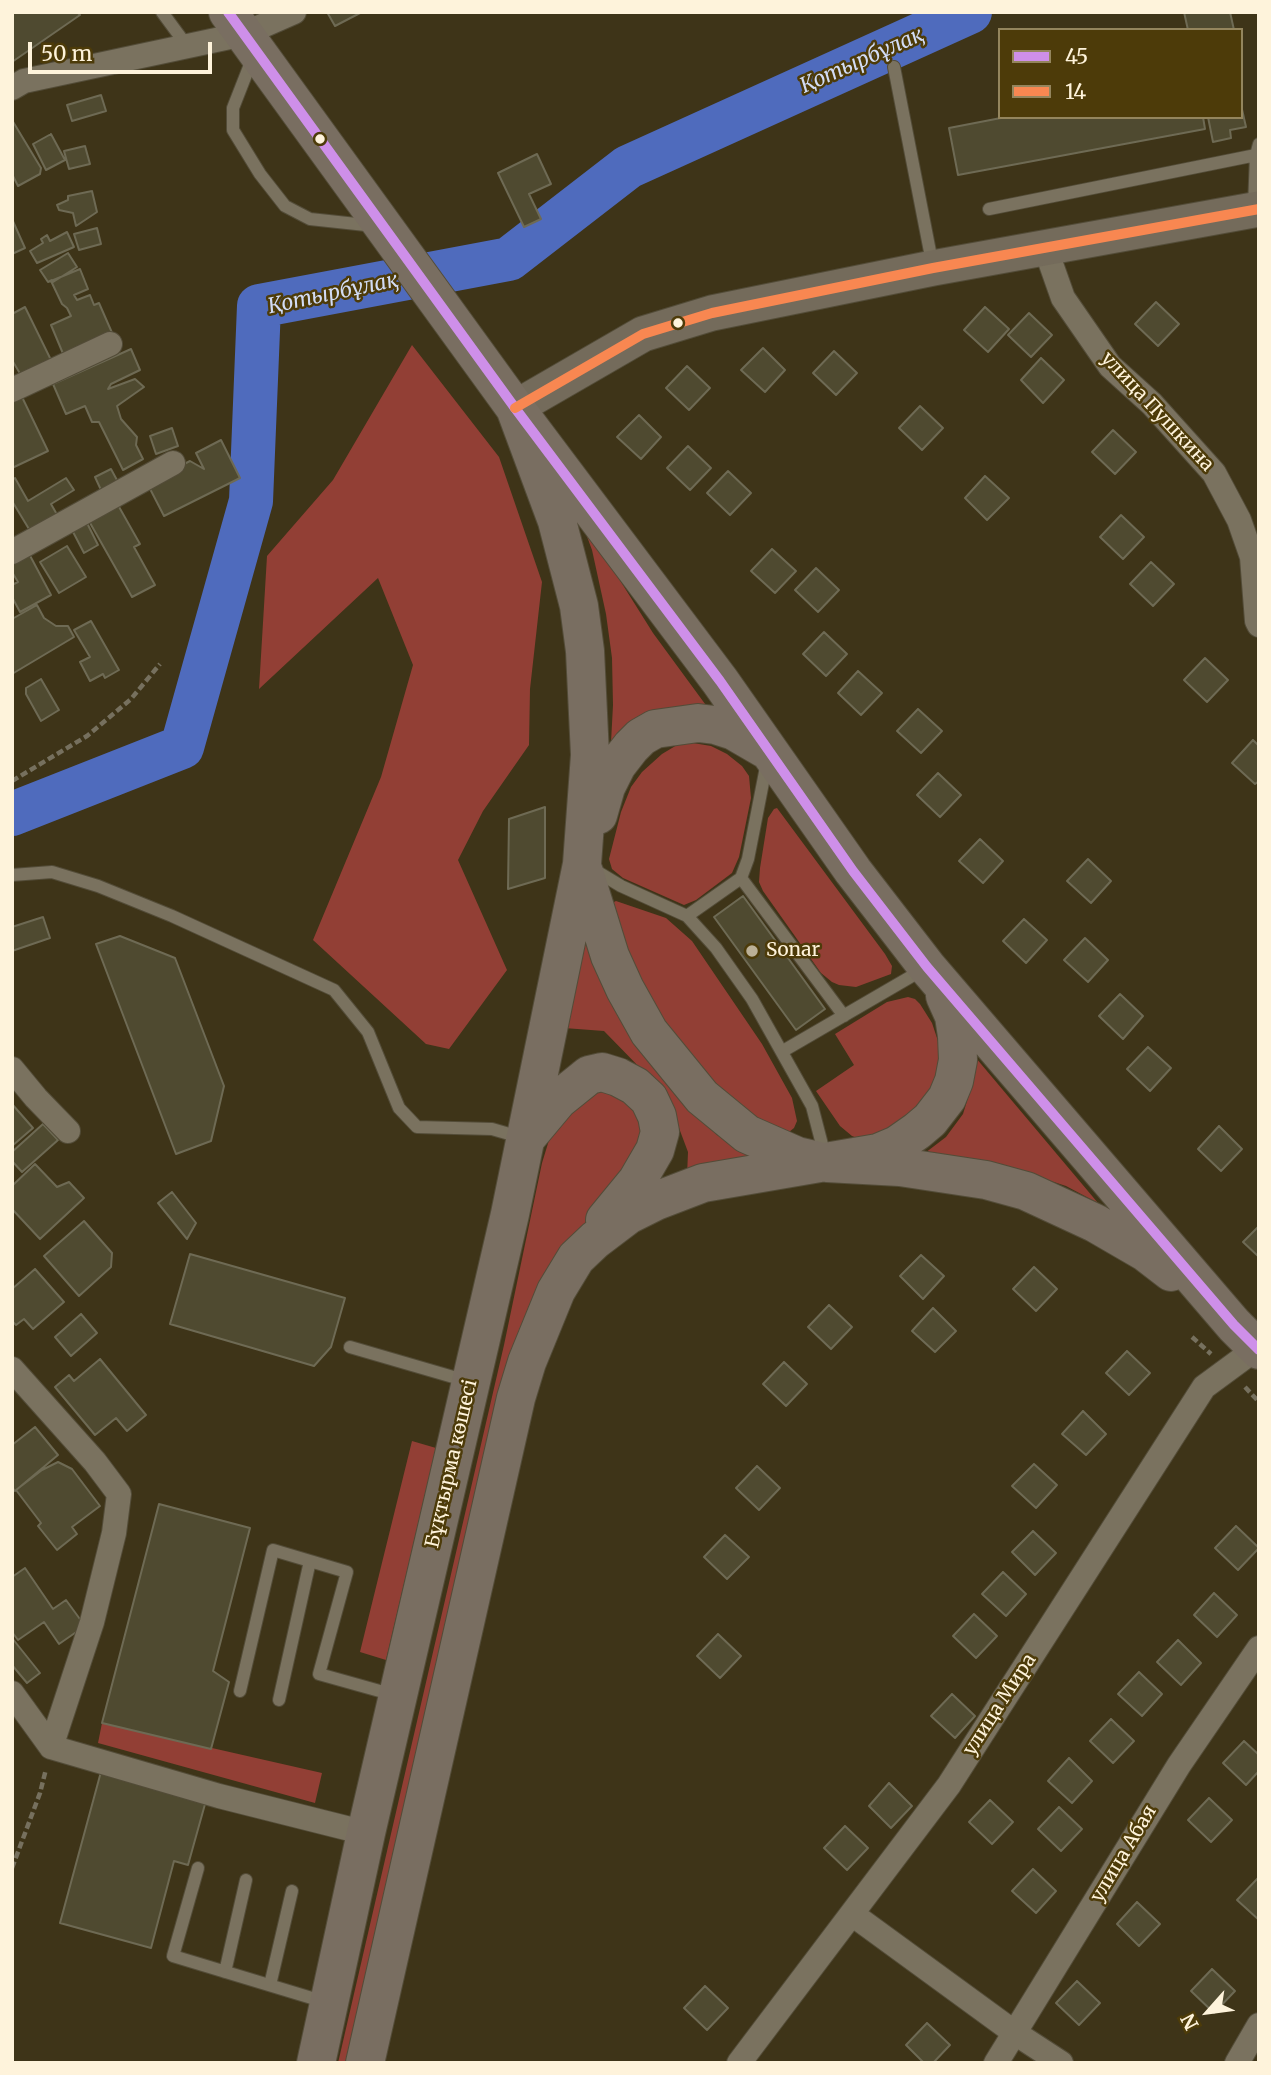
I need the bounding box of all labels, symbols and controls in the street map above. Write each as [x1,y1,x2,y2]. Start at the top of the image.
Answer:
water label: Қотырбұлақ [796,23,928,99]
scale bar [32,28,215,72]
legend [998,28,1243,119]
text: 50 m [41,40,92,67]
text: 45 [1065,43,1088,70]
text: 14 [1065,78,1086,105]
unlabelled marker [313,132,327,146]
water label: Қотырбұлақ [266,268,400,320]
unlabelled marker [671,316,685,330]
street label: улица Пушкина [1096,348,1218,476]
place label: Sonar [766,940,820,962]
marker: Sonar [744,943,760,959]
street label: Бұқтырма көшесі [422,1378,482,1550]
street label: улица Мира [959,1650,1041,1760]
street label: улица Абая [1086,1801,1162,1907]
north arrow [1173,1977,1243,2047]
text: N [1175,2010,1204,2034]

